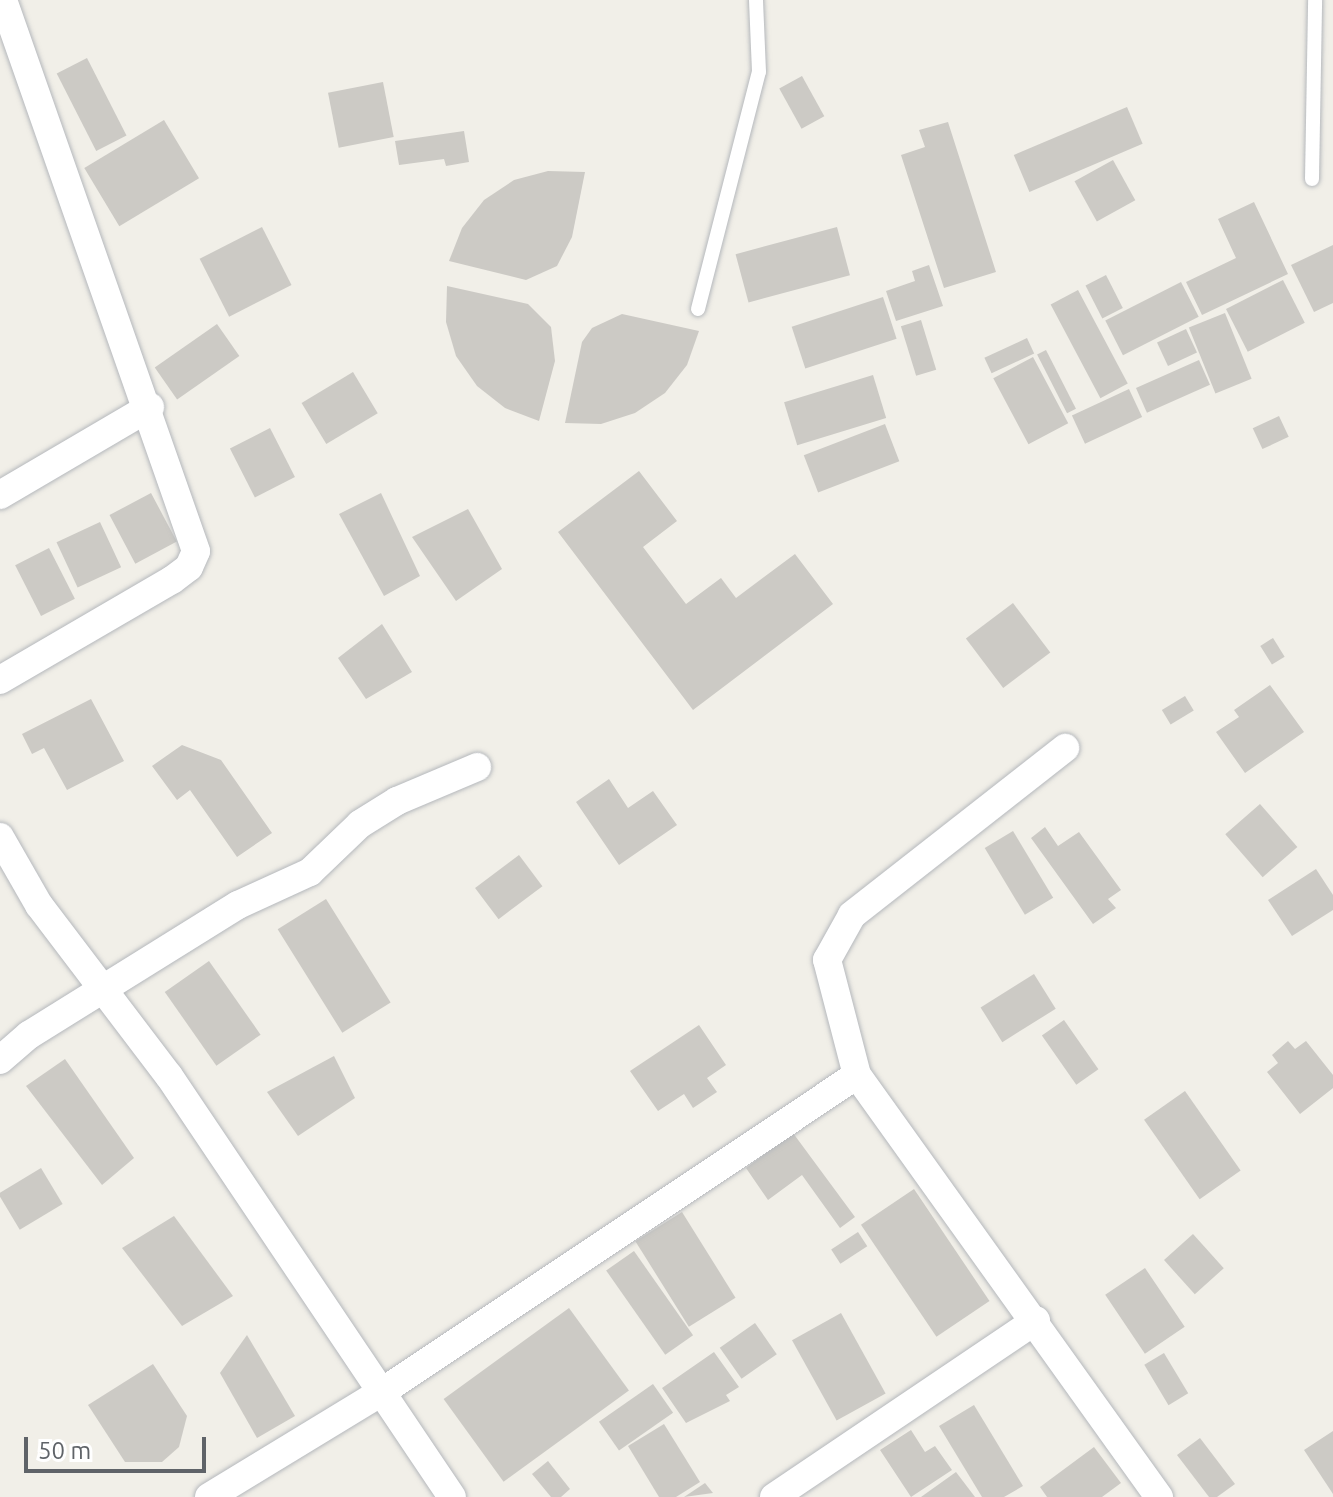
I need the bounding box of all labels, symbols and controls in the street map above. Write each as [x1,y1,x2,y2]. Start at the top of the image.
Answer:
scale bar [28,1421,210,1471]
text: 50 m [38,1437,91,1464]

